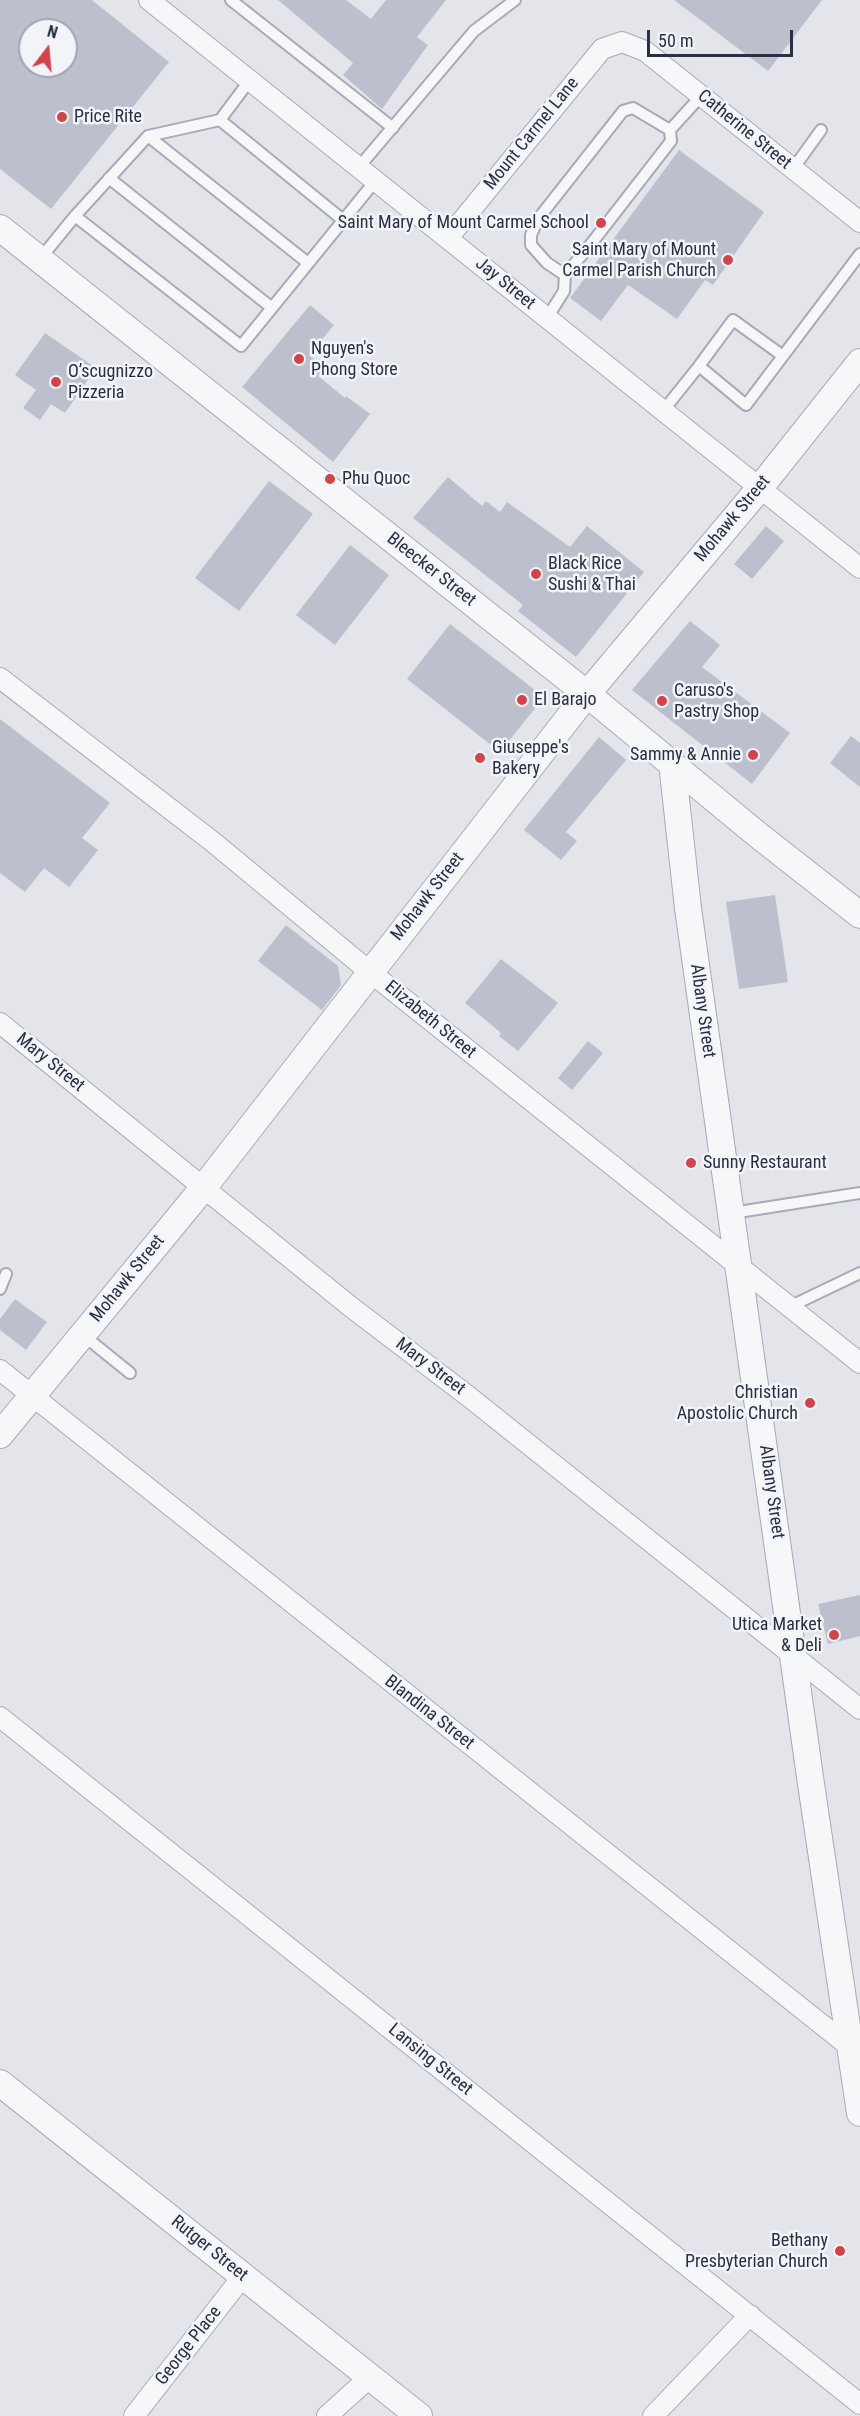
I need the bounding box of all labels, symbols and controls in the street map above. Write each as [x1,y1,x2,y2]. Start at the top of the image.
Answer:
north arrow [18,18,78,78]
scale bar [650,18,796,56]
text: N [45,22,60,43]
text: 50 m [658,30,693,51]
street label: Mount Carmel Lane [480,73,584,195]
street label: Catherine Street [693,86,795,174]
place label: Price Rite [74,106,142,128]
marker: Price Rite [55,110,69,124]
place label: Saint Mary of Mount Carmel School [338,212,589,234]
marker: Saint Mary of Mount Carmel School [594,216,608,230]
place label: Saint Mary of Mount Carmel Parish Church [562,239,716,282]
street label: Jay Street [471,253,539,315]
marker: Saint Mary of Mount Carmel Parish Church [721,253,735,267]
place label: Nguyen's Phong Store [311,338,398,380]
marker: Nguyen's Phong Store [292,352,306,366]
place label: O’scugnizzo Pizzeria [68,361,153,404]
marker: O’scugnizzo Pizzeria [49,375,63,389]
place label: Phu Quoc [342,468,410,490]
street label: Mohawk Street [691,471,775,567]
marker: Phu Quoc [323,472,337,486]
street label: Bleecker Street [382,528,480,612]
place label: Black Rice Sushi & Thai [548,553,636,596]
marker: Black Rice Sushi & Thai [529,567,543,581]
place label: Caruso's Pastry Shop [674,680,759,722]
place label: El Barajo [534,689,596,711]
marker: El Barajo [515,693,529,707]
marker: Caruso's Pastry Shop [655,694,669,708]
place label: Giuseppe's Bakery [492,737,569,780]
place label: Sammy & Annie [630,744,741,766]
marker: Sammy & Annie [746,748,760,762]
marker: Giuseppe's Bakery [473,751,487,765]
street label: Mohawk Street [387,849,469,945]
street label: Albany Street [685,963,719,1059]
street label: Elizabeth Street [380,977,480,1063]
street label: Mary Street [11,1029,89,1097]
place label: Sunny Restaurant [703,1152,827,1174]
marker: Sunny Restaurant [684,1156,698,1170]
street label: Mohawk Street [86,1231,170,1327]
street label: Mary Street [391,1334,469,1400]
place label: Christian Apostolic Church [677,1382,798,1424]
marker: Christian Apostolic Church [803,1396,817,1410]
street label: Albany Street [754,1444,788,1540]
place label: Utica Market & Deli [732,1614,822,1656]
marker: Utica Market & Deli [827,1628,841,1642]
street label: Blandina Street [380,1671,478,1755]
street label: Lansing Street [384,2019,476,2101]
street label: Rutger Street [166,2211,252,2287]
place label: Bethany Presbyterian Church [685,2230,828,2272]
marker: Bethany Presbyterian Church [833,2244,847,2258]
street label: George Place [151,2302,227,2390]

